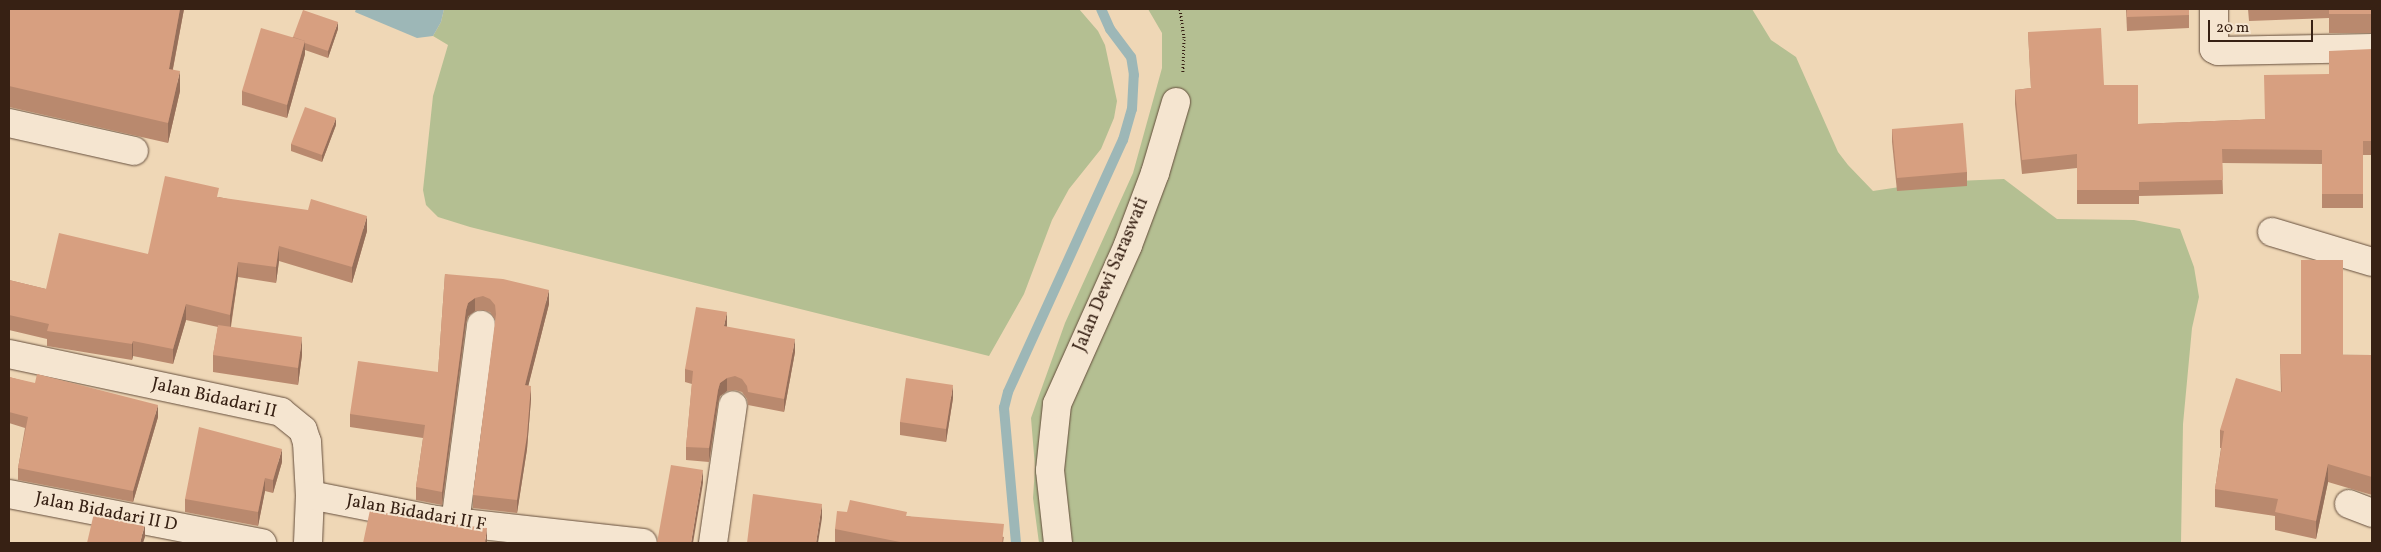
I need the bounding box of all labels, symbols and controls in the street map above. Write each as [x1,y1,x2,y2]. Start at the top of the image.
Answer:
scale bar [2211,10,2316,42]
text: 20 m [2216,18,2249,39]
street label: Jalan Dewi Saraswati [1070,195,1154,355]
street label: Jalan Bidadari II [149,374,279,424]
street label: Jalan Bidadari II D [33,489,179,537]
street label: Jalan Bidadari II F [344,491,488,537]

